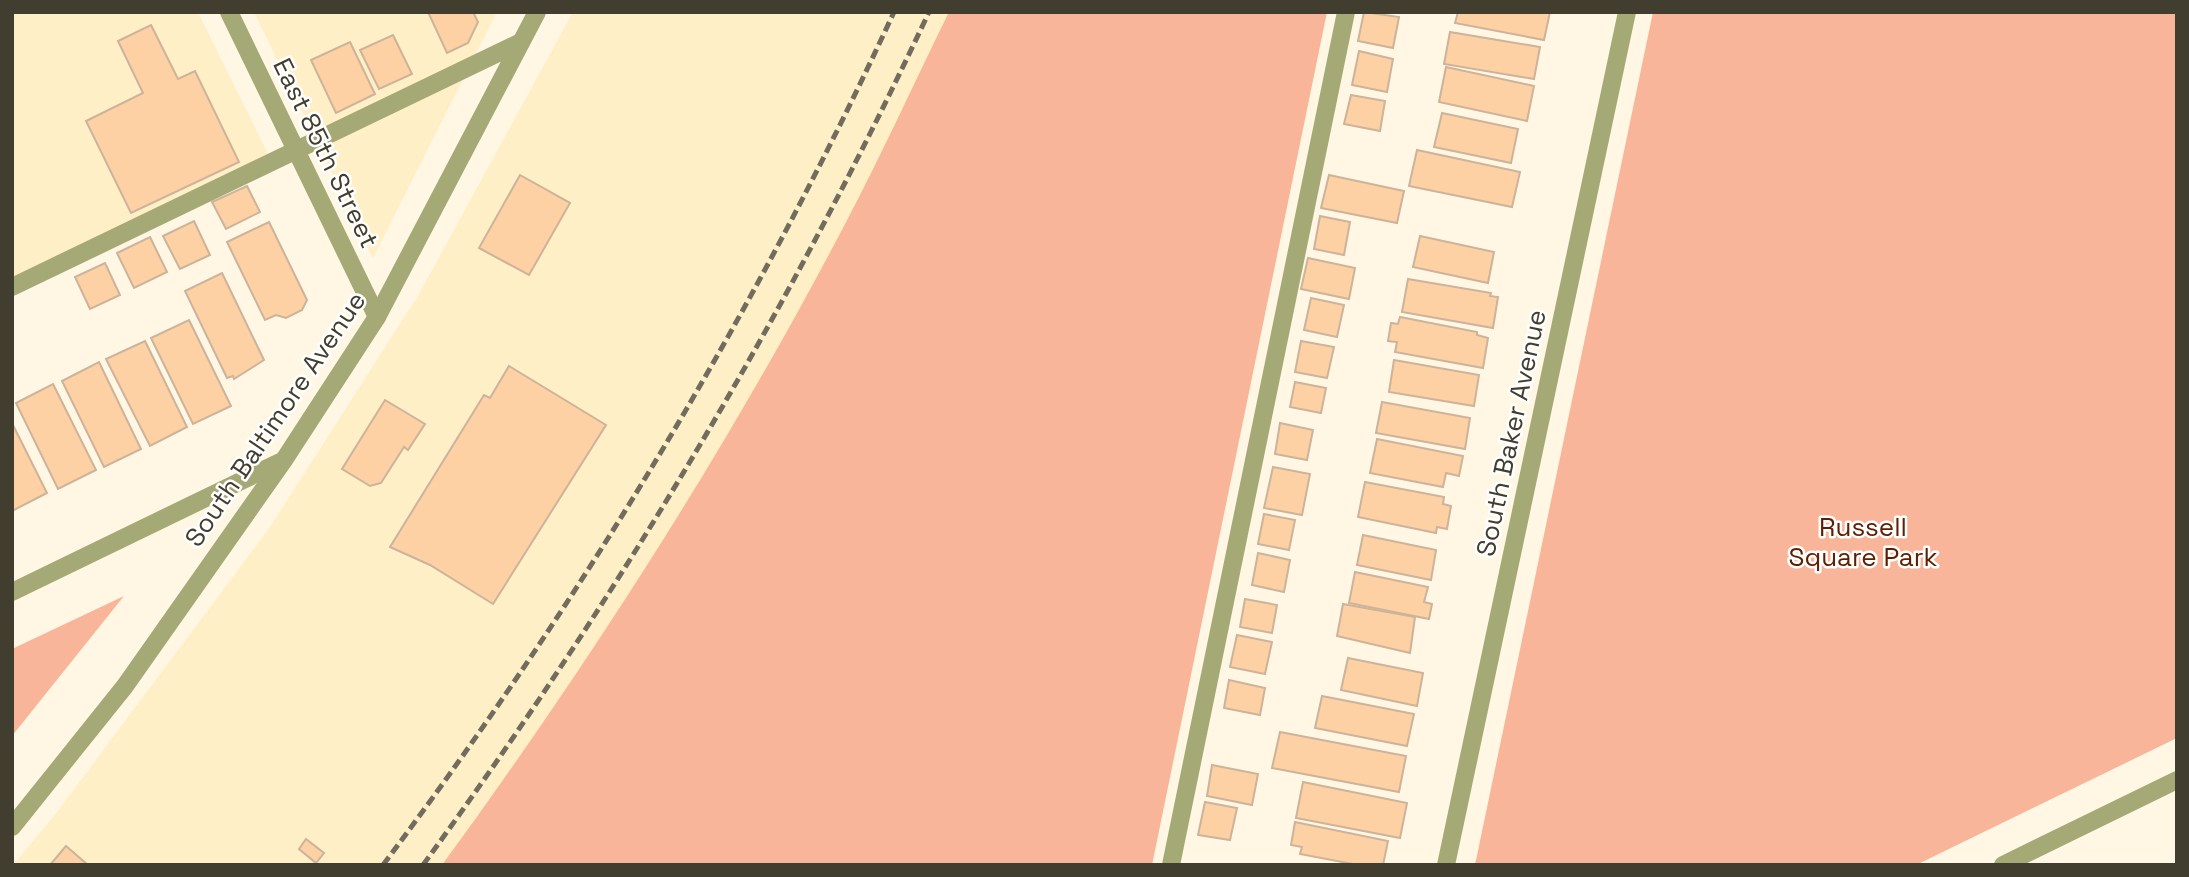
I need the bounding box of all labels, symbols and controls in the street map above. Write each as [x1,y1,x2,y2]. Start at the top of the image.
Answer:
street label: East 85th Street [265,52,387,254]
street label: South Baltimore Avenue [177,285,373,553]
street label: South Baker Avenue [1468,307,1554,559]
park label: Russell Square Park [1788,510,1938,574]

